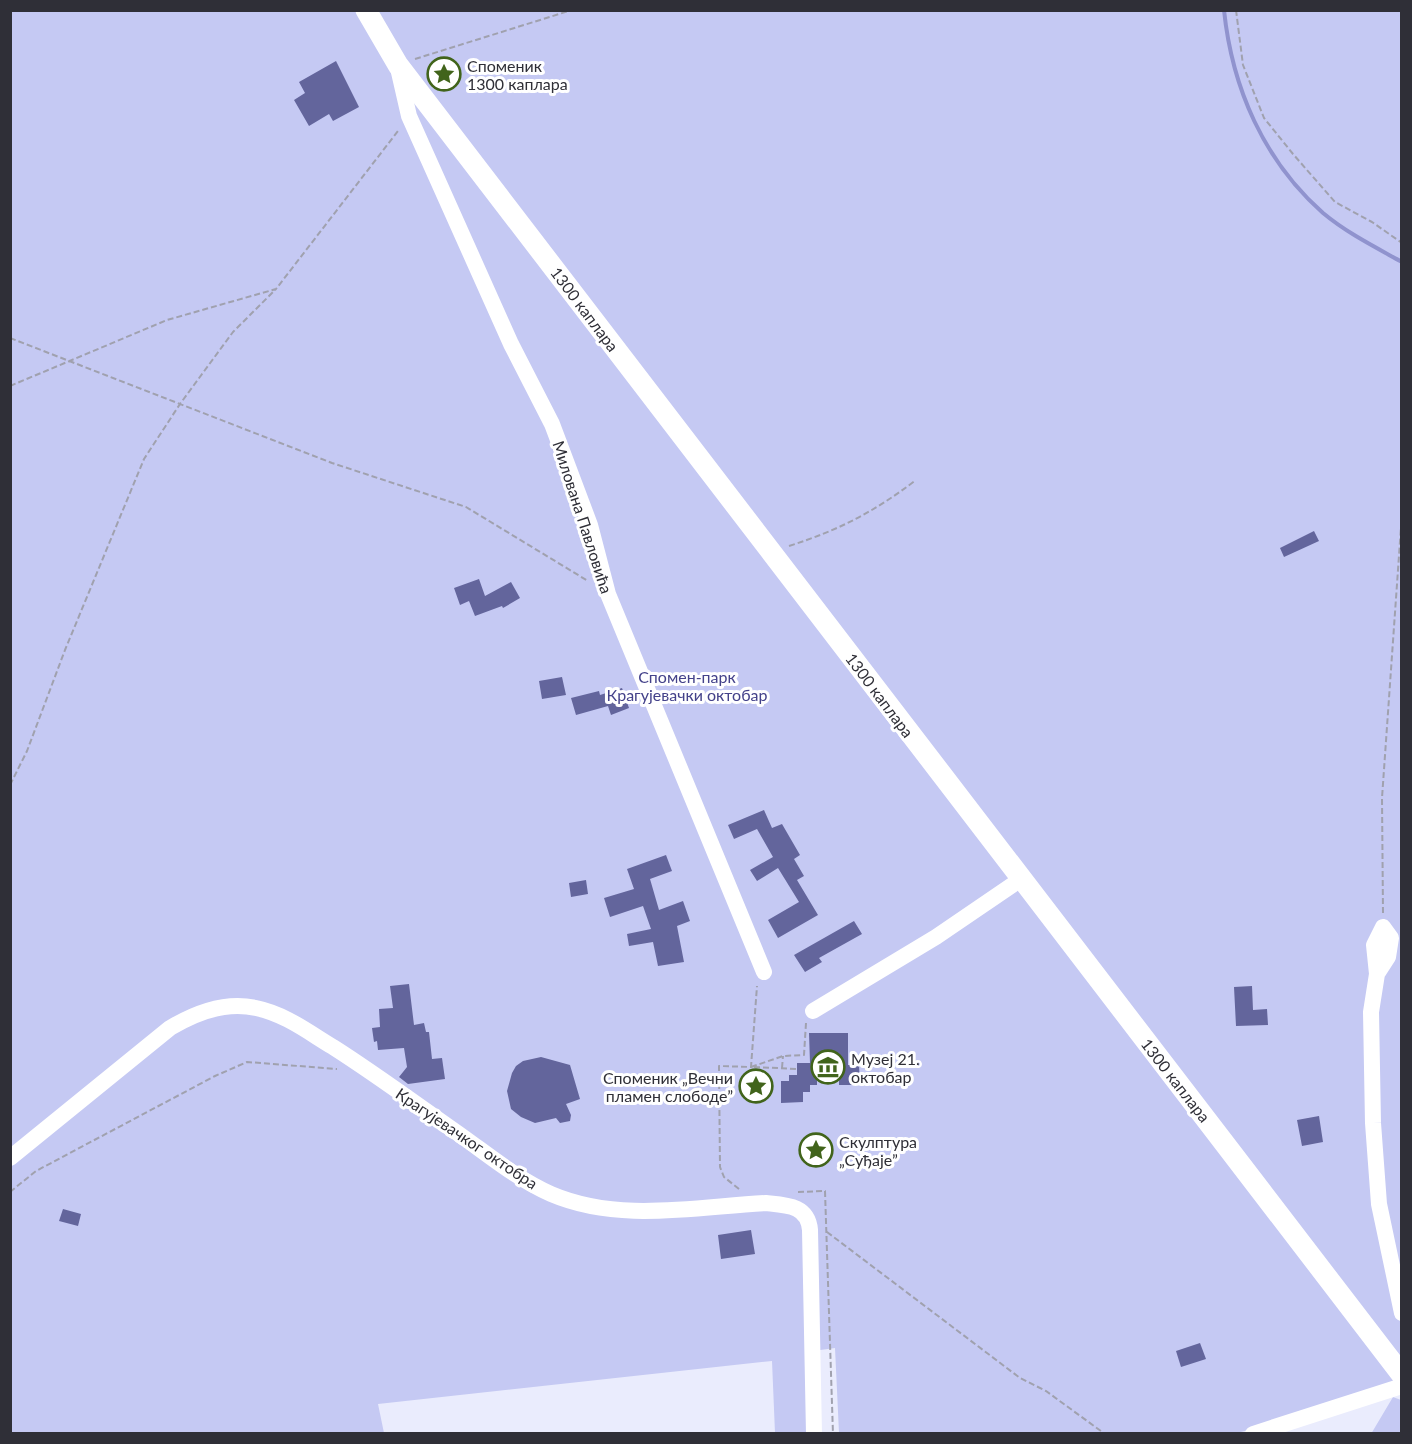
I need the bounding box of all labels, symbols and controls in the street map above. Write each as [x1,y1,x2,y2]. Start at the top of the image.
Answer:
place icon: Споменик 1300 каплара [426,56,462,92]
place label: Споменик 1300 каплара [467,56,568,93]
street label: 1300 каплара [547,263,623,355]
street label: Милована Павловића [549,438,617,596]
street label: 1300 каплара [842,649,918,741]
park label: Спомен-парк Крагујевачки октобар [607,667,767,704]
street label: 1300 каплара [1138,1034,1214,1126]
museum icon: Музеј 21. октобар [810,1049,846,1085]
place label: Музеј 21. октобар [851,1049,920,1086]
place label: Споменик „Вечни пламен слободе” [603,1068,733,1105]
place icon: Споменик „Вечни пламен слободе” [738,1068,774,1104]
street label: Крагујевачког октобра [392,1083,542,1193]
place icon: Скулптура „Суђаје” [798,1132,834,1168]
place label: Скулптура „Суђаје” [839,1132,917,1169]

